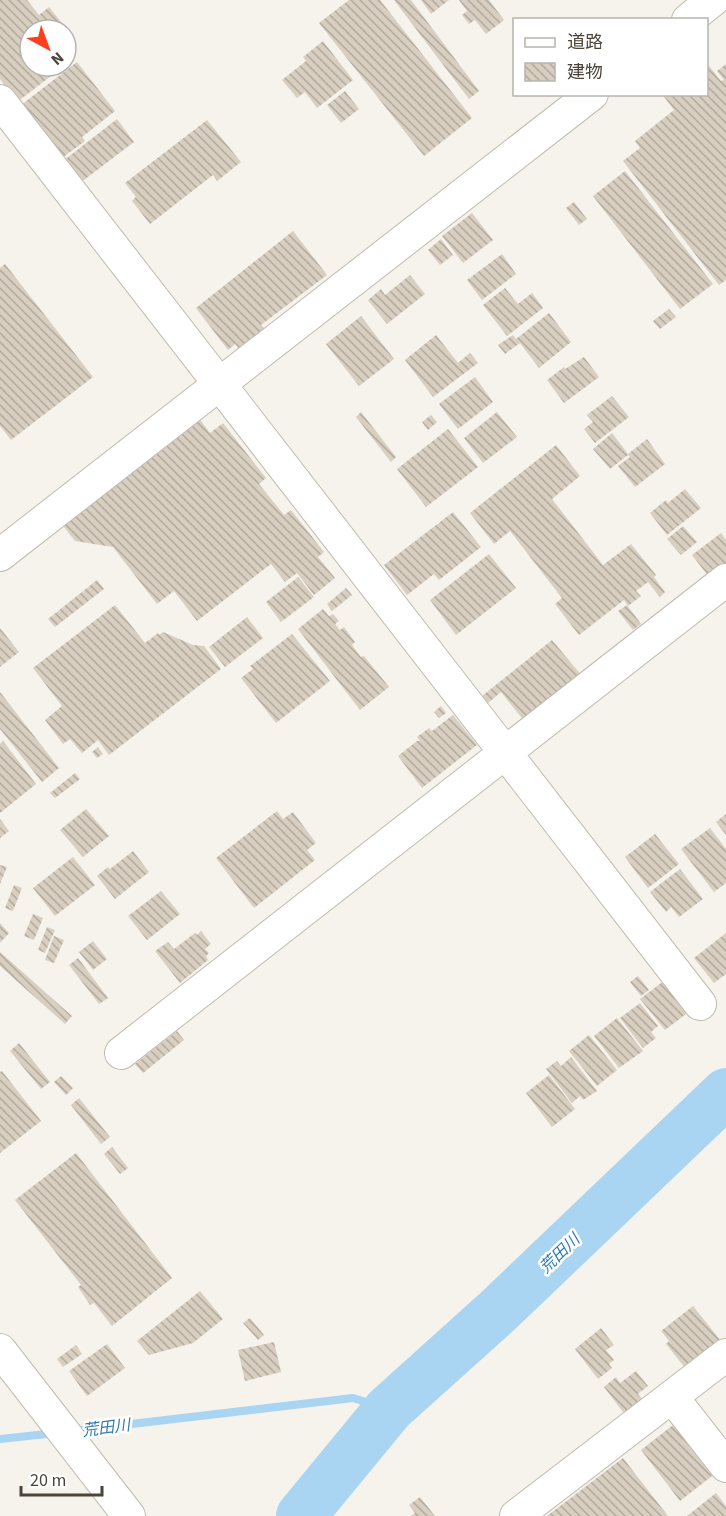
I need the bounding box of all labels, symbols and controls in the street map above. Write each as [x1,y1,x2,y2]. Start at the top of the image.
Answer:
north arrow [18,18,78,78]
legend [513,18,708,96]
text: 道路 [567,30,603,55]
text: N [46,47,68,70]
text: 建物 [567,60,603,85]
water label: 荒田川 [535,1228,586,1278]
water label: 荒田川 [81,1414,133,1442]
scale bar [21,1459,102,1497]
text: 20 m [30,1468,66,1493]

